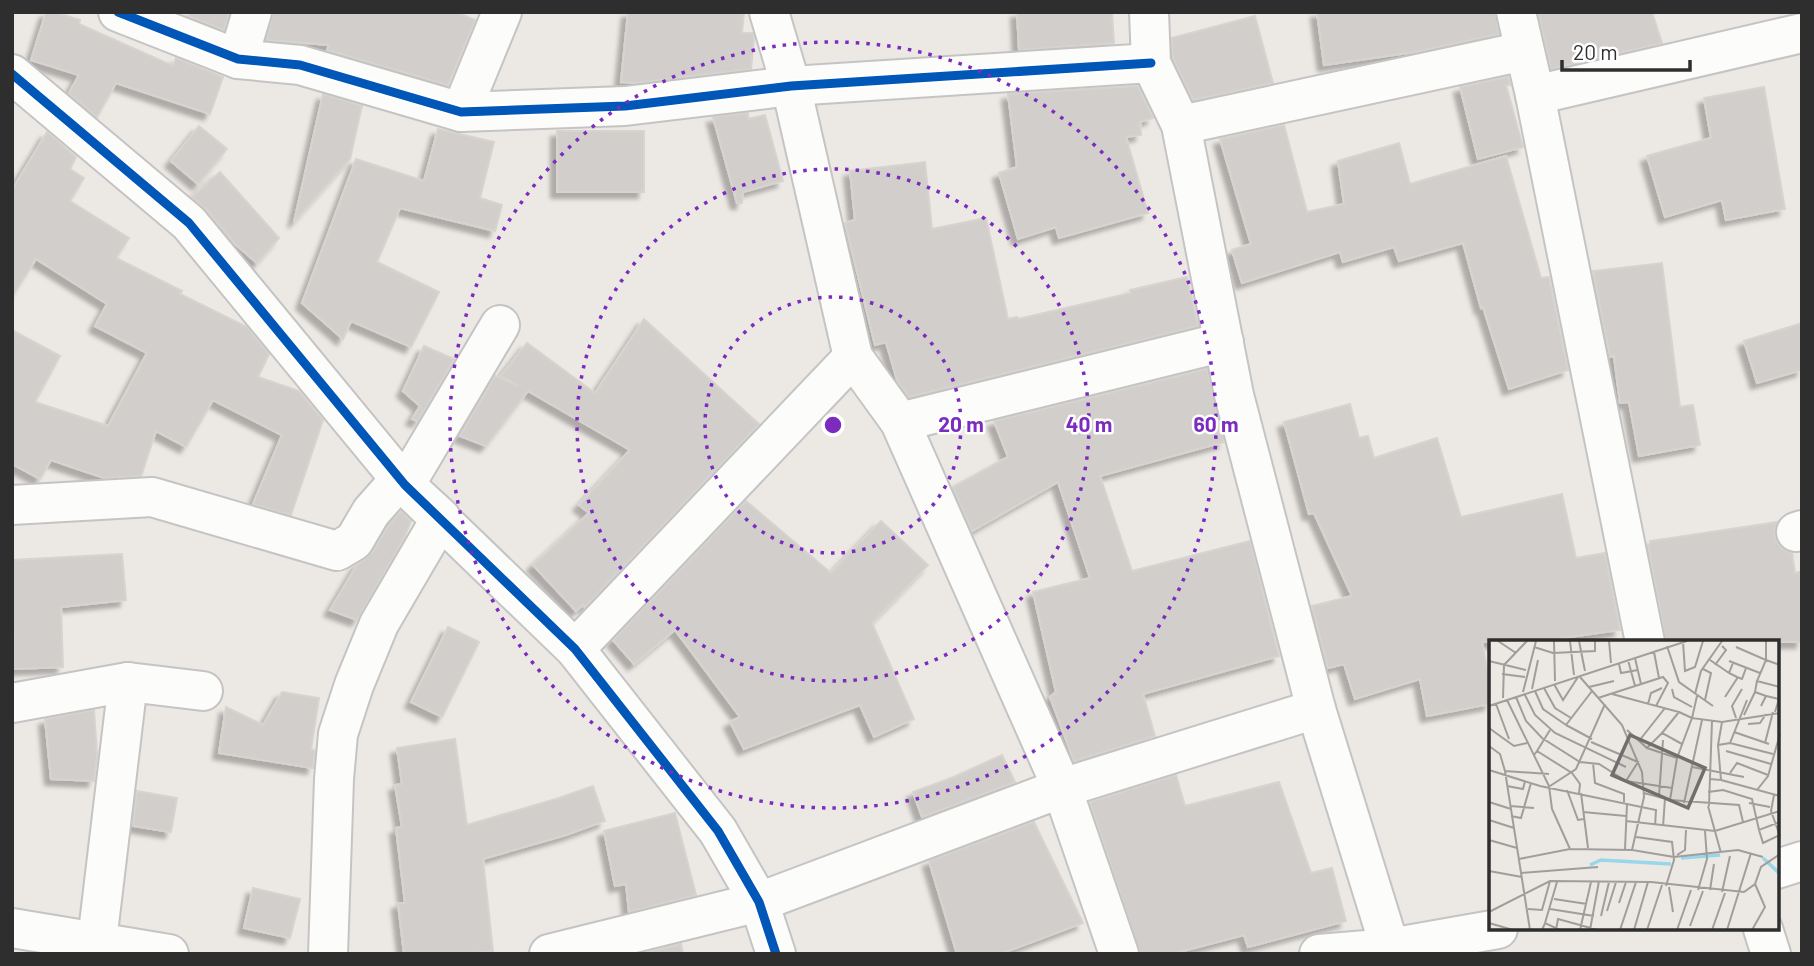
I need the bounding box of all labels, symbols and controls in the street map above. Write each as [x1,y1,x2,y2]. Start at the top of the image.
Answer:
scale bar [1562,28,1690,72]
text: 20 m [1573,39,1618,64]
text: 20 m [938,411,984,436]
text: 40 m [1066,411,1112,436]
text: 60 m [1194,411,1238,436]
centre of rings [821,413,845,437]
inset map [1489,640,1779,931]

